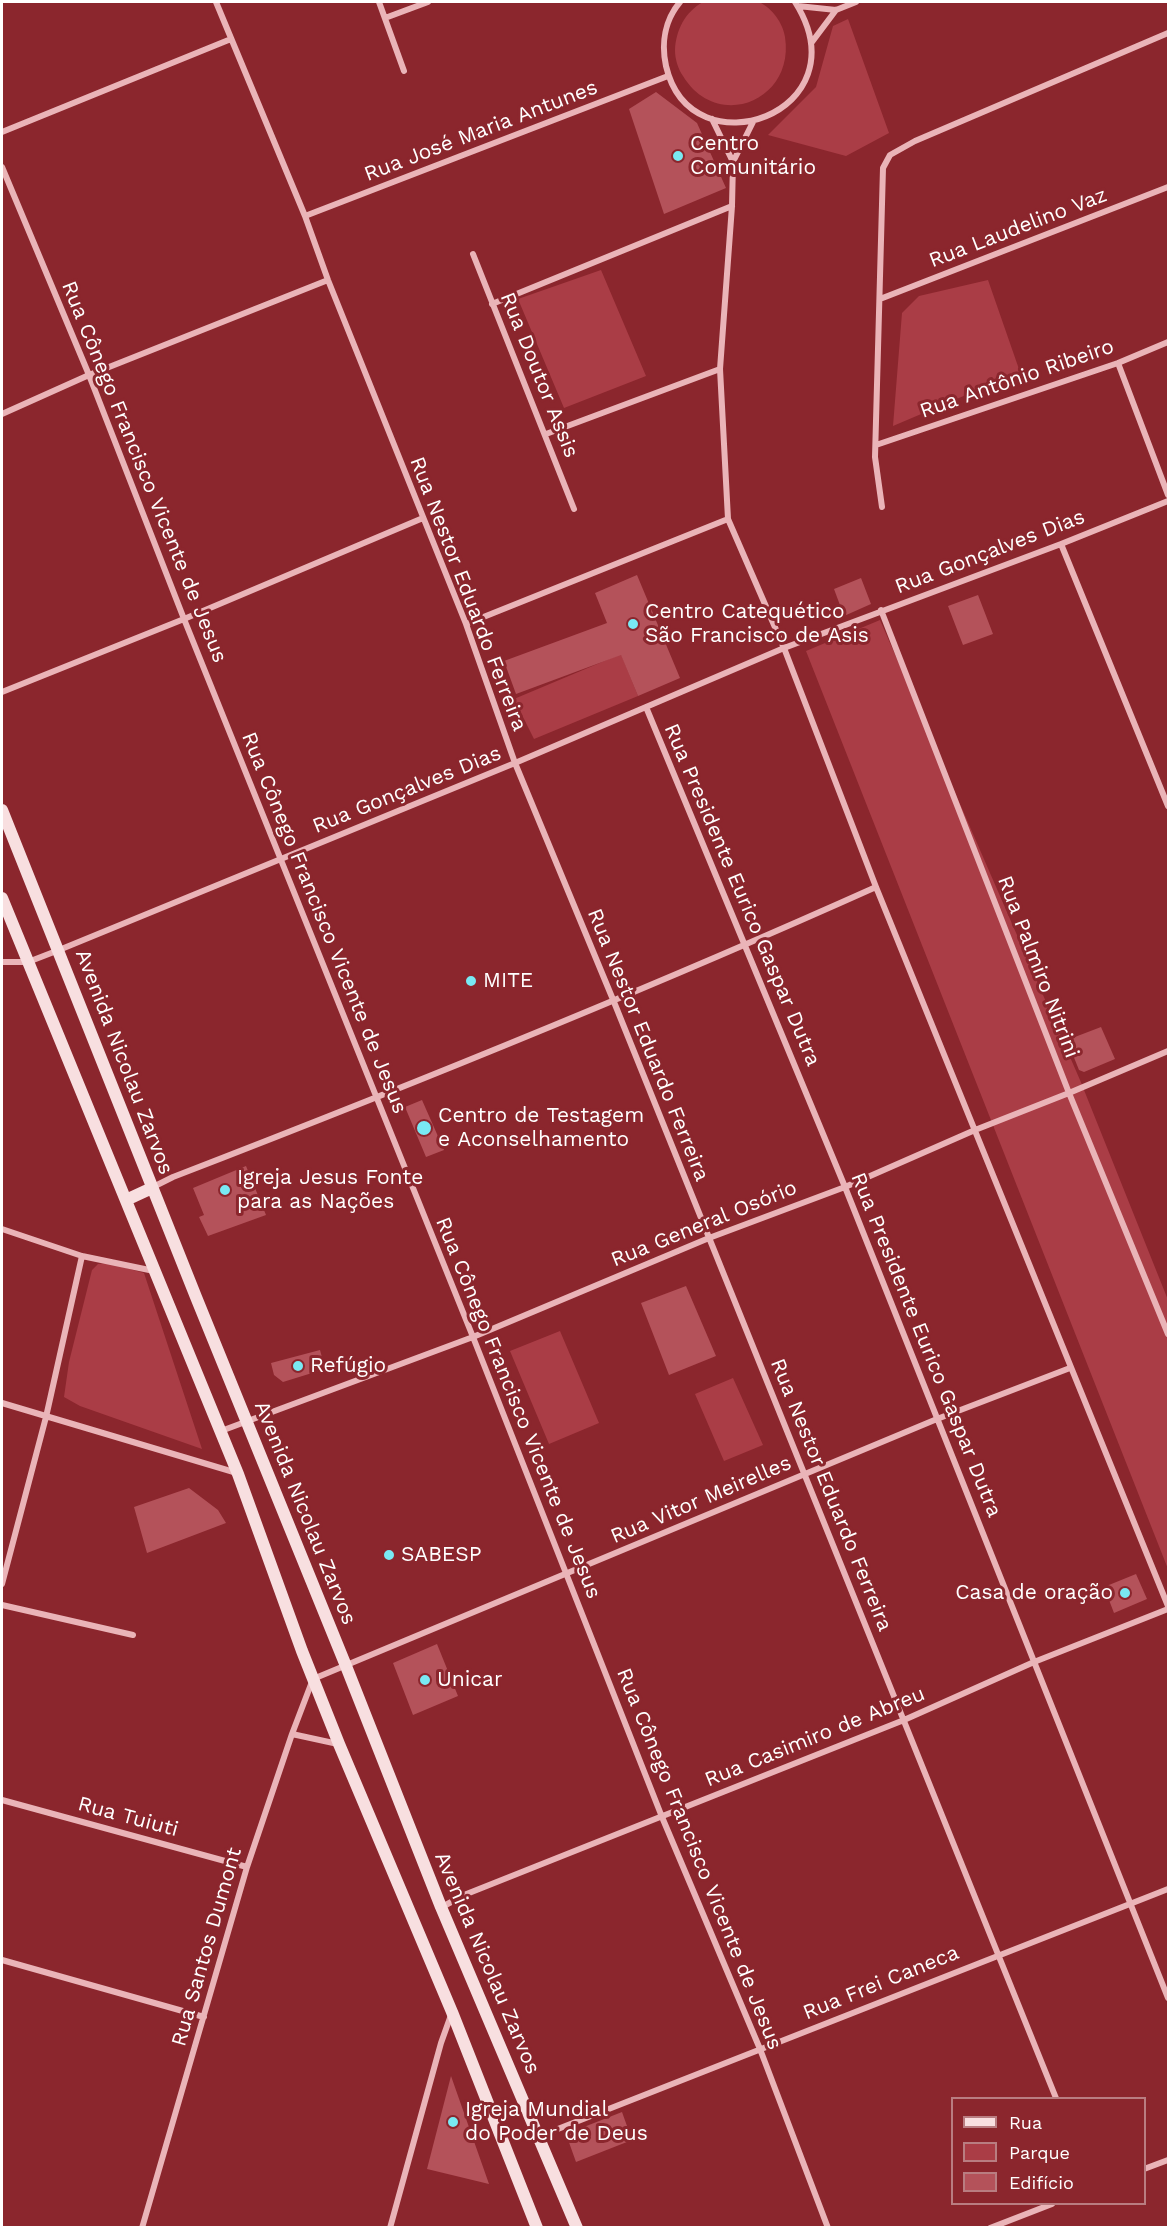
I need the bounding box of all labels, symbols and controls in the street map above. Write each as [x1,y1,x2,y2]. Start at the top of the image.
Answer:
street label: Rua José Maria Antunes [361,75,601,187]
place label: Centro Comunitário [690,131,816,181]
marker: Centro Comunitário [671,149,685,163]
street label: Rua Laudelino Vaz [925,182,1111,274]
street label: Rua Cônego Francisco Vicente de Jesus [56,278,232,666]
street label: Rua Doutor Assis [494,289,584,461]
street label: Rua Antônio Ribeiro [917,334,1117,424]
street label: Rua Nestor Eduardo Ferreira [404,453,532,735]
street label: Rua Gonçalves Dias [892,504,1088,600]
place label: Centro Catequético São Francisco de Asis [645,599,869,649]
marker: Centro Catequético São Francisco de Asis [626,617,640,631]
street label: Rua Presidente Eurico Gaspar Dutra [658,720,826,1070]
street label: Rua Cônego Francisco Vicente de Jesus [236,729,412,1117]
street label: Rua Gonçalves Dias [309,741,505,839]
street label: Rua Palmiro Nitrini [992,872,1084,1062]
street label: Rua Nestor Eduardo Ferreira [582,905,714,1185]
street label: Avenida Nicolau Zarvos [69,946,179,1178]
place label: MITE [483,968,533,994]
marker: MITE [464,974,478,988]
place label: Centro de Testagem e Aconselhamento [438,1103,644,1153]
marker: Centro de Testagem e Aconselhamento [415,1119,433,1137]
place label: Igreja Jesus Fonte para as Nações [237,1165,423,1215]
street label: Rua Presidente Eurico Gaspar Dutra [845,1169,1007,1521]
street label: Rua General Osório [607,1175,801,1273]
marker: Igreja Jesus Fonte para as Nações [218,1183,232,1197]
street label: Rua Cônego Francisco Vicente de Jesus [430,1214,606,1602]
place label: Refúgio [310,1353,386,1379]
street label: Rua Nestor Eduardo Ferreira [765,1355,897,1635]
marker: Refúgio [291,1359,305,1373]
street label: Avenida Nicolau Zarvos [249,1397,361,1629]
street label: Rua Vitor Meirelles [607,1451,795,1549]
place label: SABESP [401,1542,482,1568]
marker: SABESP [382,1548,396,1562]
place label: Casa de oração [955,1580,1113,1606]
marker: Casa de oração [1118,1586,1132,1600]
street label: Rua Cônego Francisco Vicente de Jesus [611,1665,787,2053]
place label: Unicar [437,1667,503,1693]
marker: Unicar [418,1673,432,1687]
street label: Rua Casimiro de Abreu [701,1681,929,1793]
street label: Rua Tuiuti [75,1792,181,1842]
street label: Rua Santos Dumont [167,1845,247,2049]
street label: Avenida Nicolau Zarvos [429,1848,545,2078]
street label: Rua Frei Caneca [799,1940,963,2026]
place label: Igreja Mundial do Poder de Deus [465,2097,648,2147]
legend [951,2097,1146,2205]
text: Rua [1009,2112,1042,2133]
marker: Igreja Mundial do Poder de Deus [446,2115,460,2129]
text: Parque [1009,2142,1070,2163]
text: Edifício [1009,2172,1074,2193]

